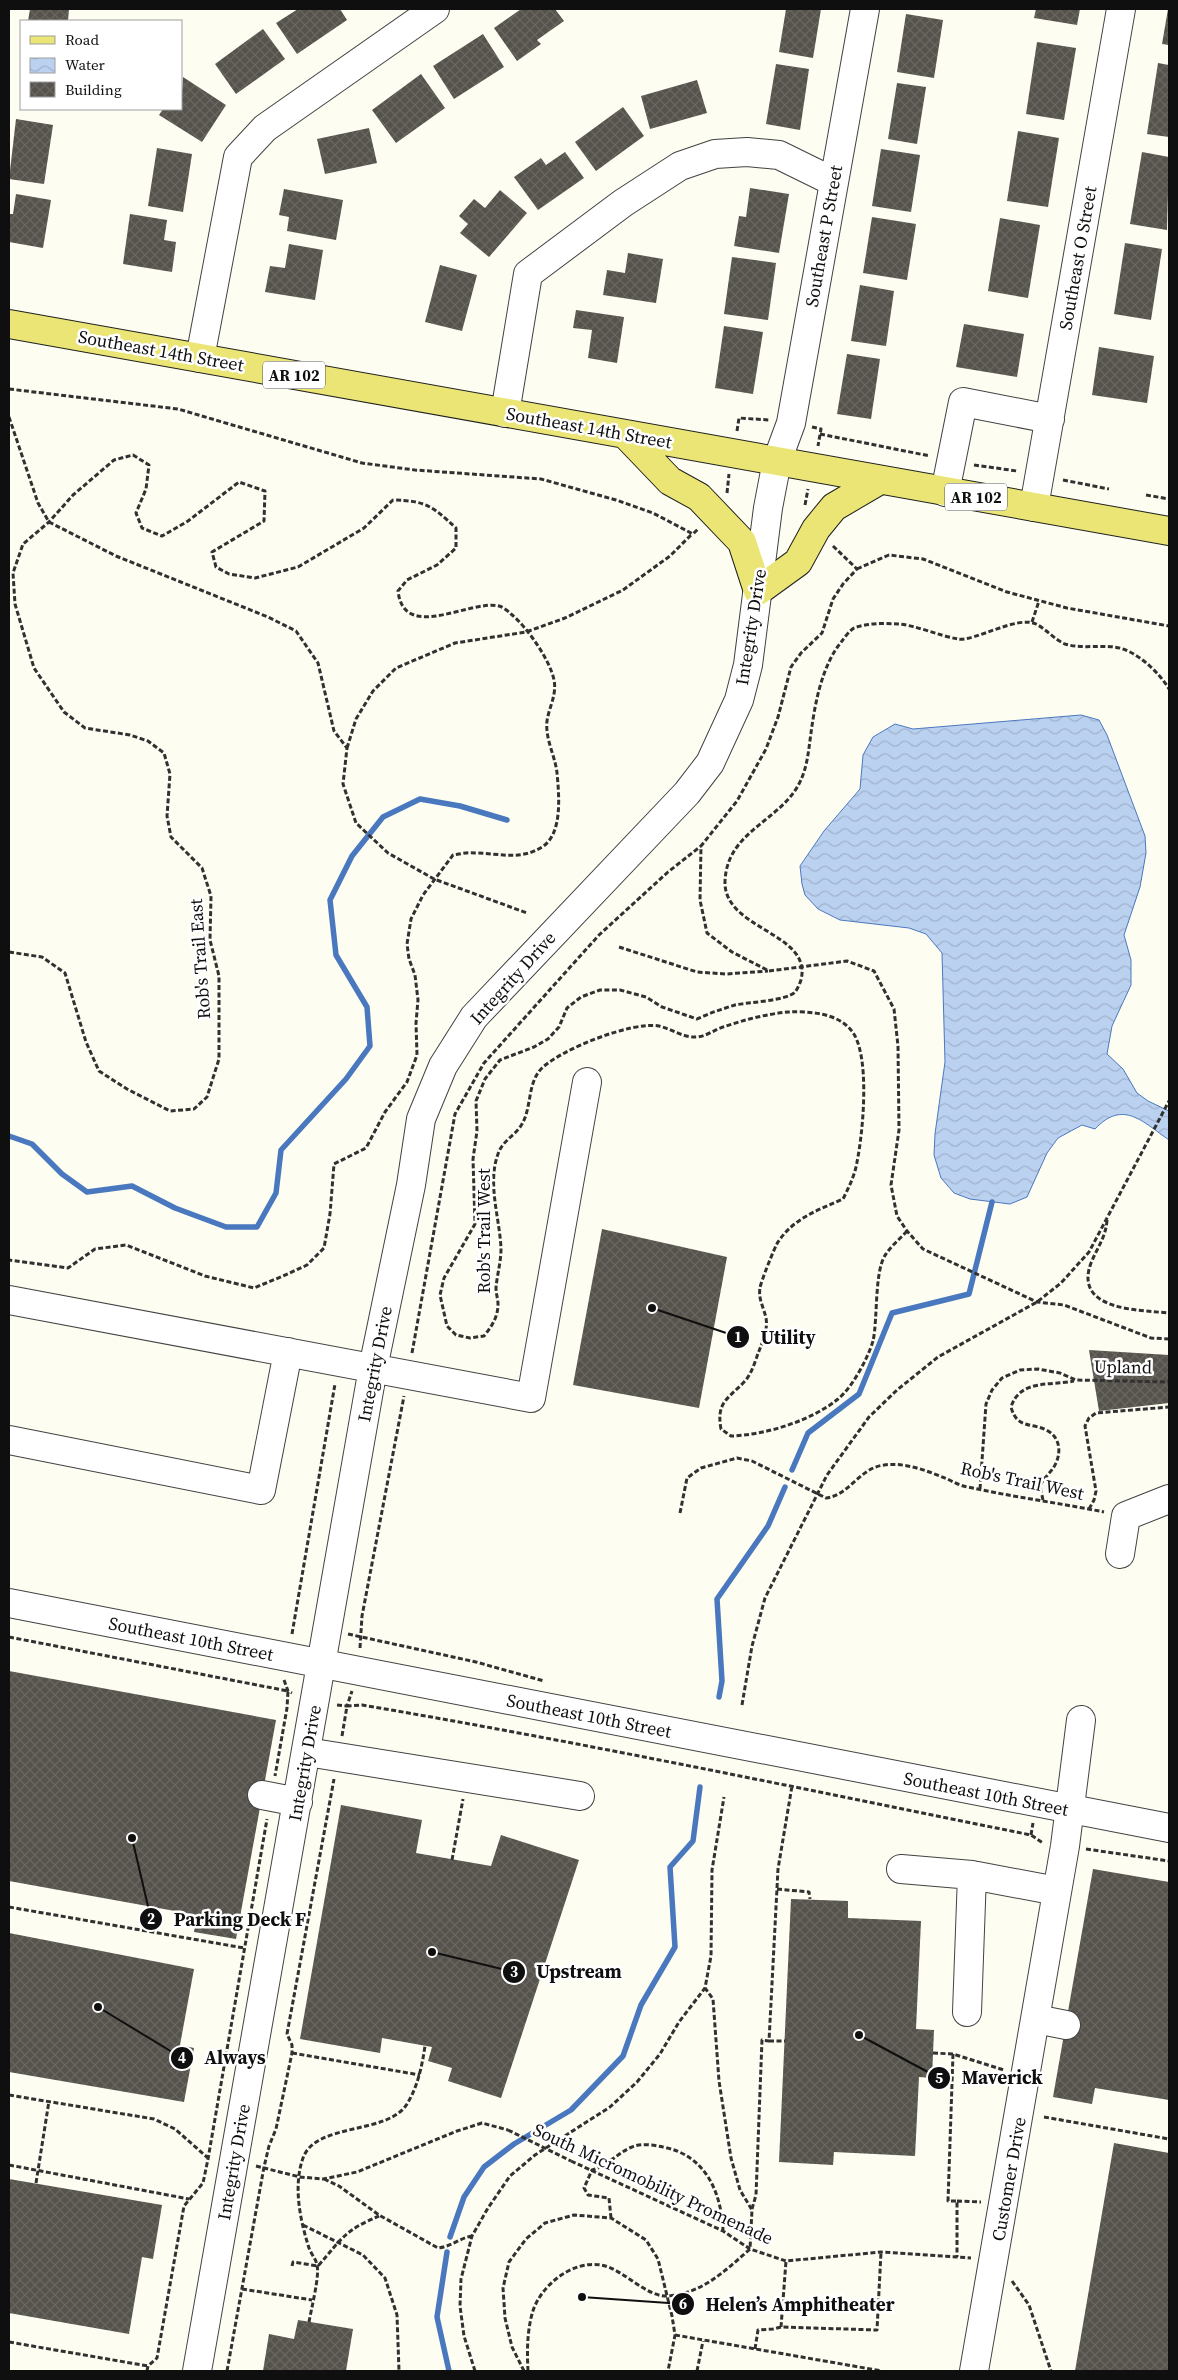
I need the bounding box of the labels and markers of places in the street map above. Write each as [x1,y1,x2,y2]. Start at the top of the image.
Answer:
callout: Utility [726,1320,826,1354]
callout: Parking Deck F [138,1902,316,1936]
callout: Upstream [501,1955,632,1989]
callout: Always [169,2041,276,2075]
callout: Maverick [927,2061,1053,2095]
callout: Helen’s Amphitheater [671,2287,905,2321]

